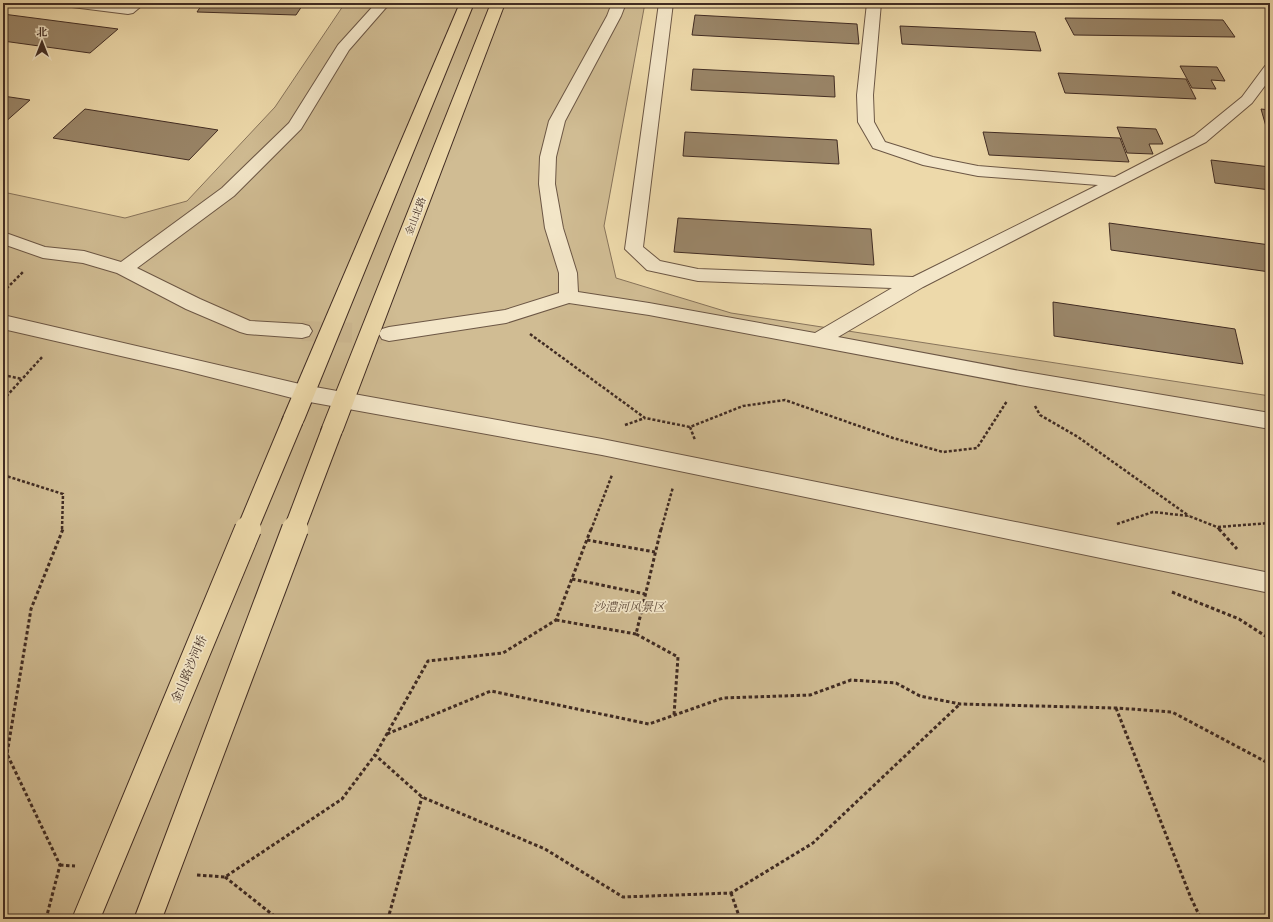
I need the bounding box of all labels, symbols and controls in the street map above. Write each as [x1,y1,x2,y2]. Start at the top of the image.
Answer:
north arrow [22,22,62,62]
text: 北 [37,26,48,40]
street label: 金山北路 [403,196,429,237]
park label: 沙澧河风景区 [593,600,667,615]
street label: 金山路沙河桥 [168,633,210,705]

